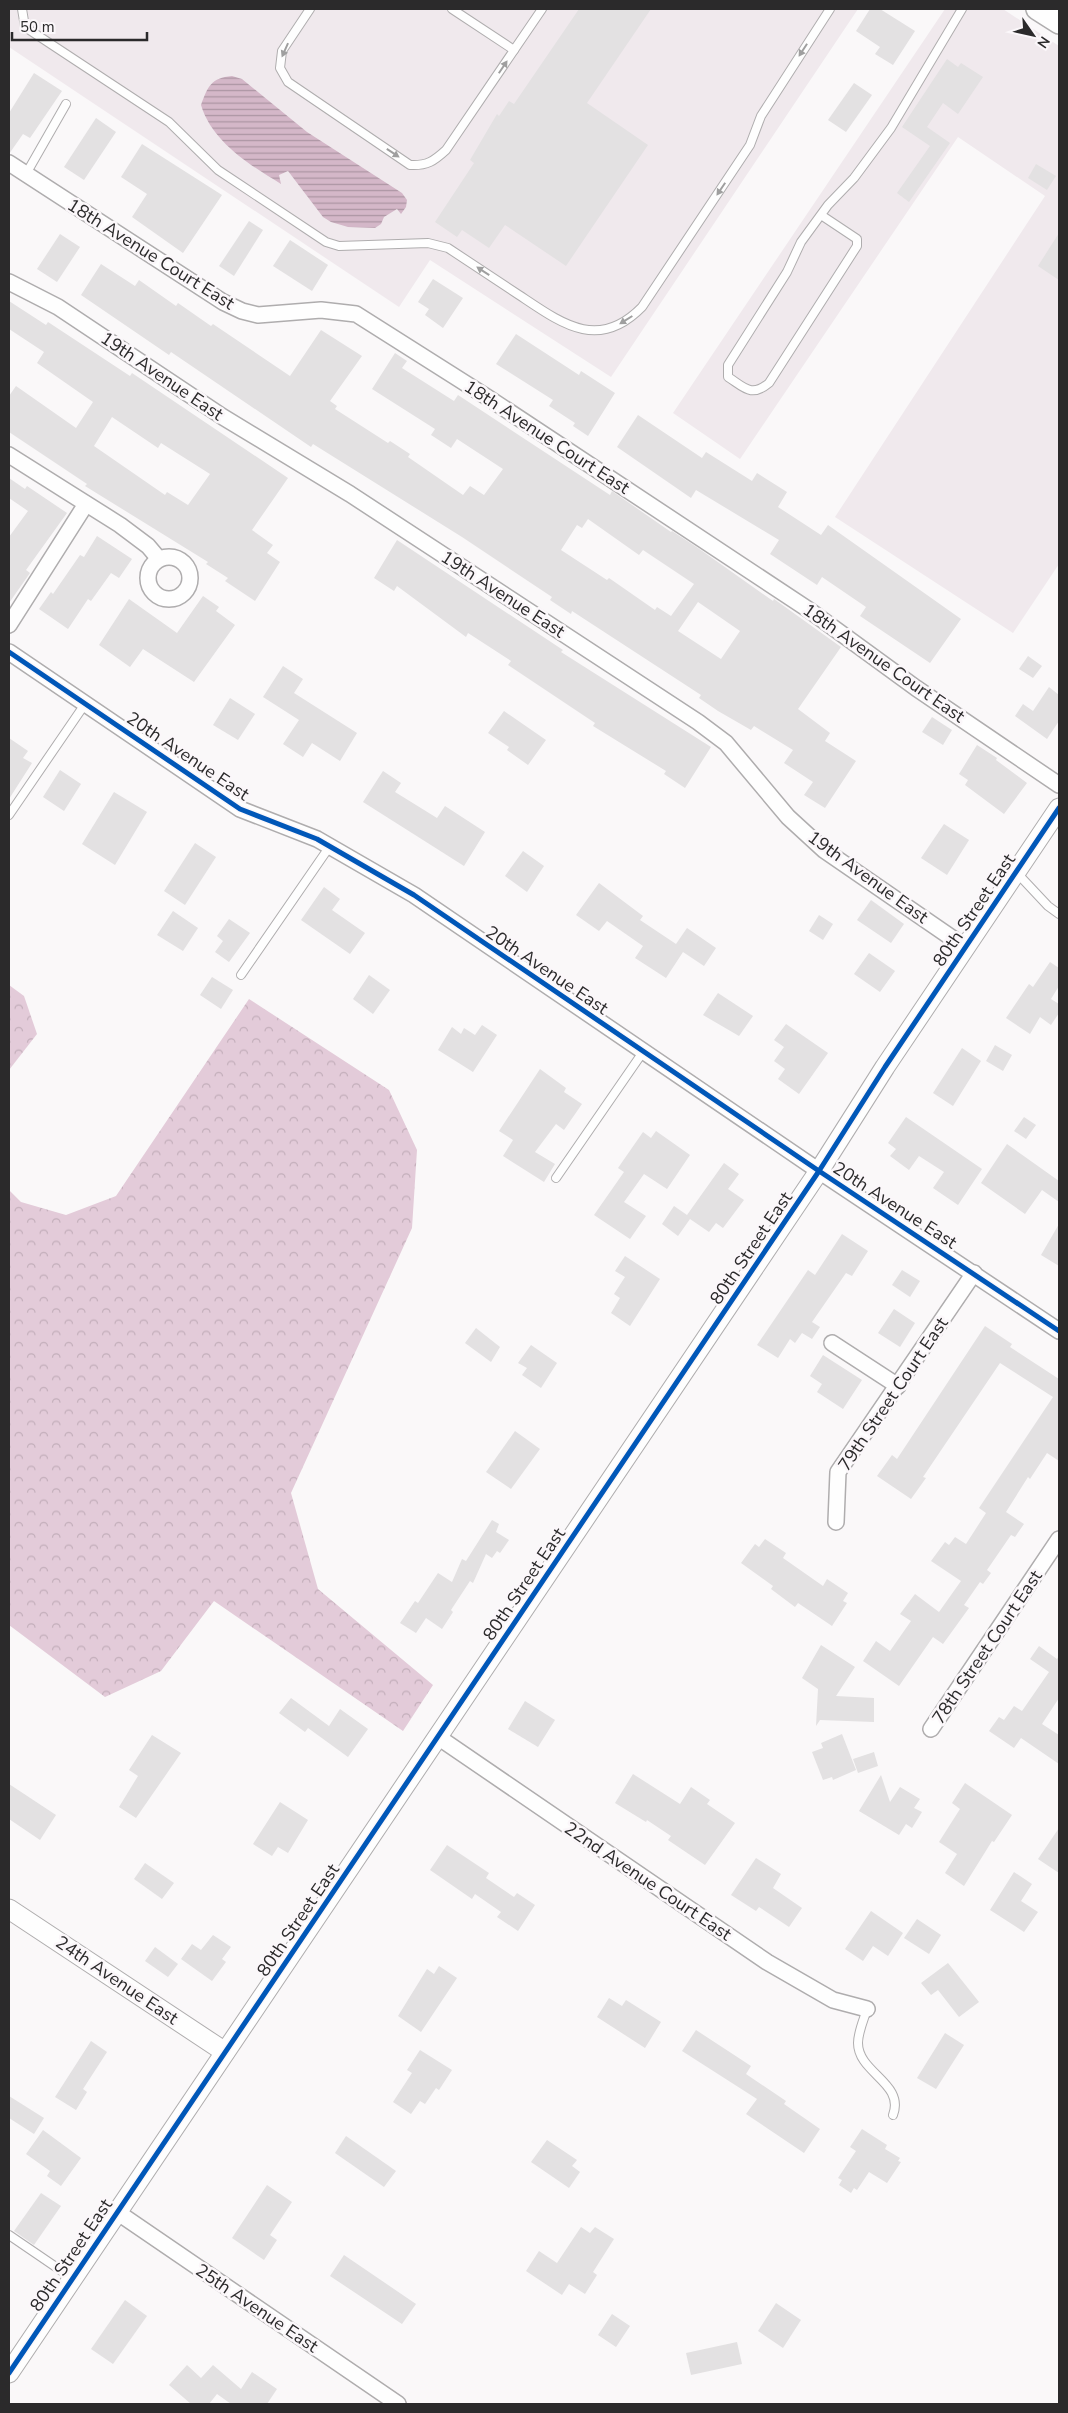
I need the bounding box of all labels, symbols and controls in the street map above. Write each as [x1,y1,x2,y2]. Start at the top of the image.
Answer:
scale bar [12,10,148,42]
north arrow [1008,10,1058,60]
text: 50 m [20,17,55,37]
text: N [1033,32,1054,52]
one-way arrow [280,42,289,57]
one-way arrow [798,43,808,56]
one-way arrow [498,60,508,73]
one-way arrow [386,148,400,158]
one-way arrow [716,182,726,196]
street label: 18th Avenue Court East [63,193,240,316]
one-way arrow [476,266,489,276]
one-way arrow [619,315,633,325]
street label: 19th Avenue East [96,326,229,426]
street label: 18th Avenue Court East [460,374,635,500]
street label: 19th Avenue East [436,545,570,643]
street label: 18th Avenue Court East [798,598,970,729]
street label: 20th Avenue East [122,706,255,806]
street label: 19th Avenue East [803,825,934,929]
street label: 80th Street East [927,848,1021,971]
street label: 20th Avenue East [481,920,614,1020]
street label: 20th Avenue East [828,1156,962,1254]
street label: 80th Street East [704,1186,798,1309]
street label: 79th Street Court East [833,1312,954,1476]
street label: 80th Street East [477,1522,571,1645]
street label: 78th Street Court East [927,1565,1048,1729]
street label: 22nd Avenue Court East [560,1816,737,1946]
street label: 80th Street East [251,1858,345,1981]
street label: 24th Avenue East [51,1930,184,2030]
street label: 80th Street East [24,2193,118,2316]
street label: 25th Avenue East [191,2258,324,2358]

